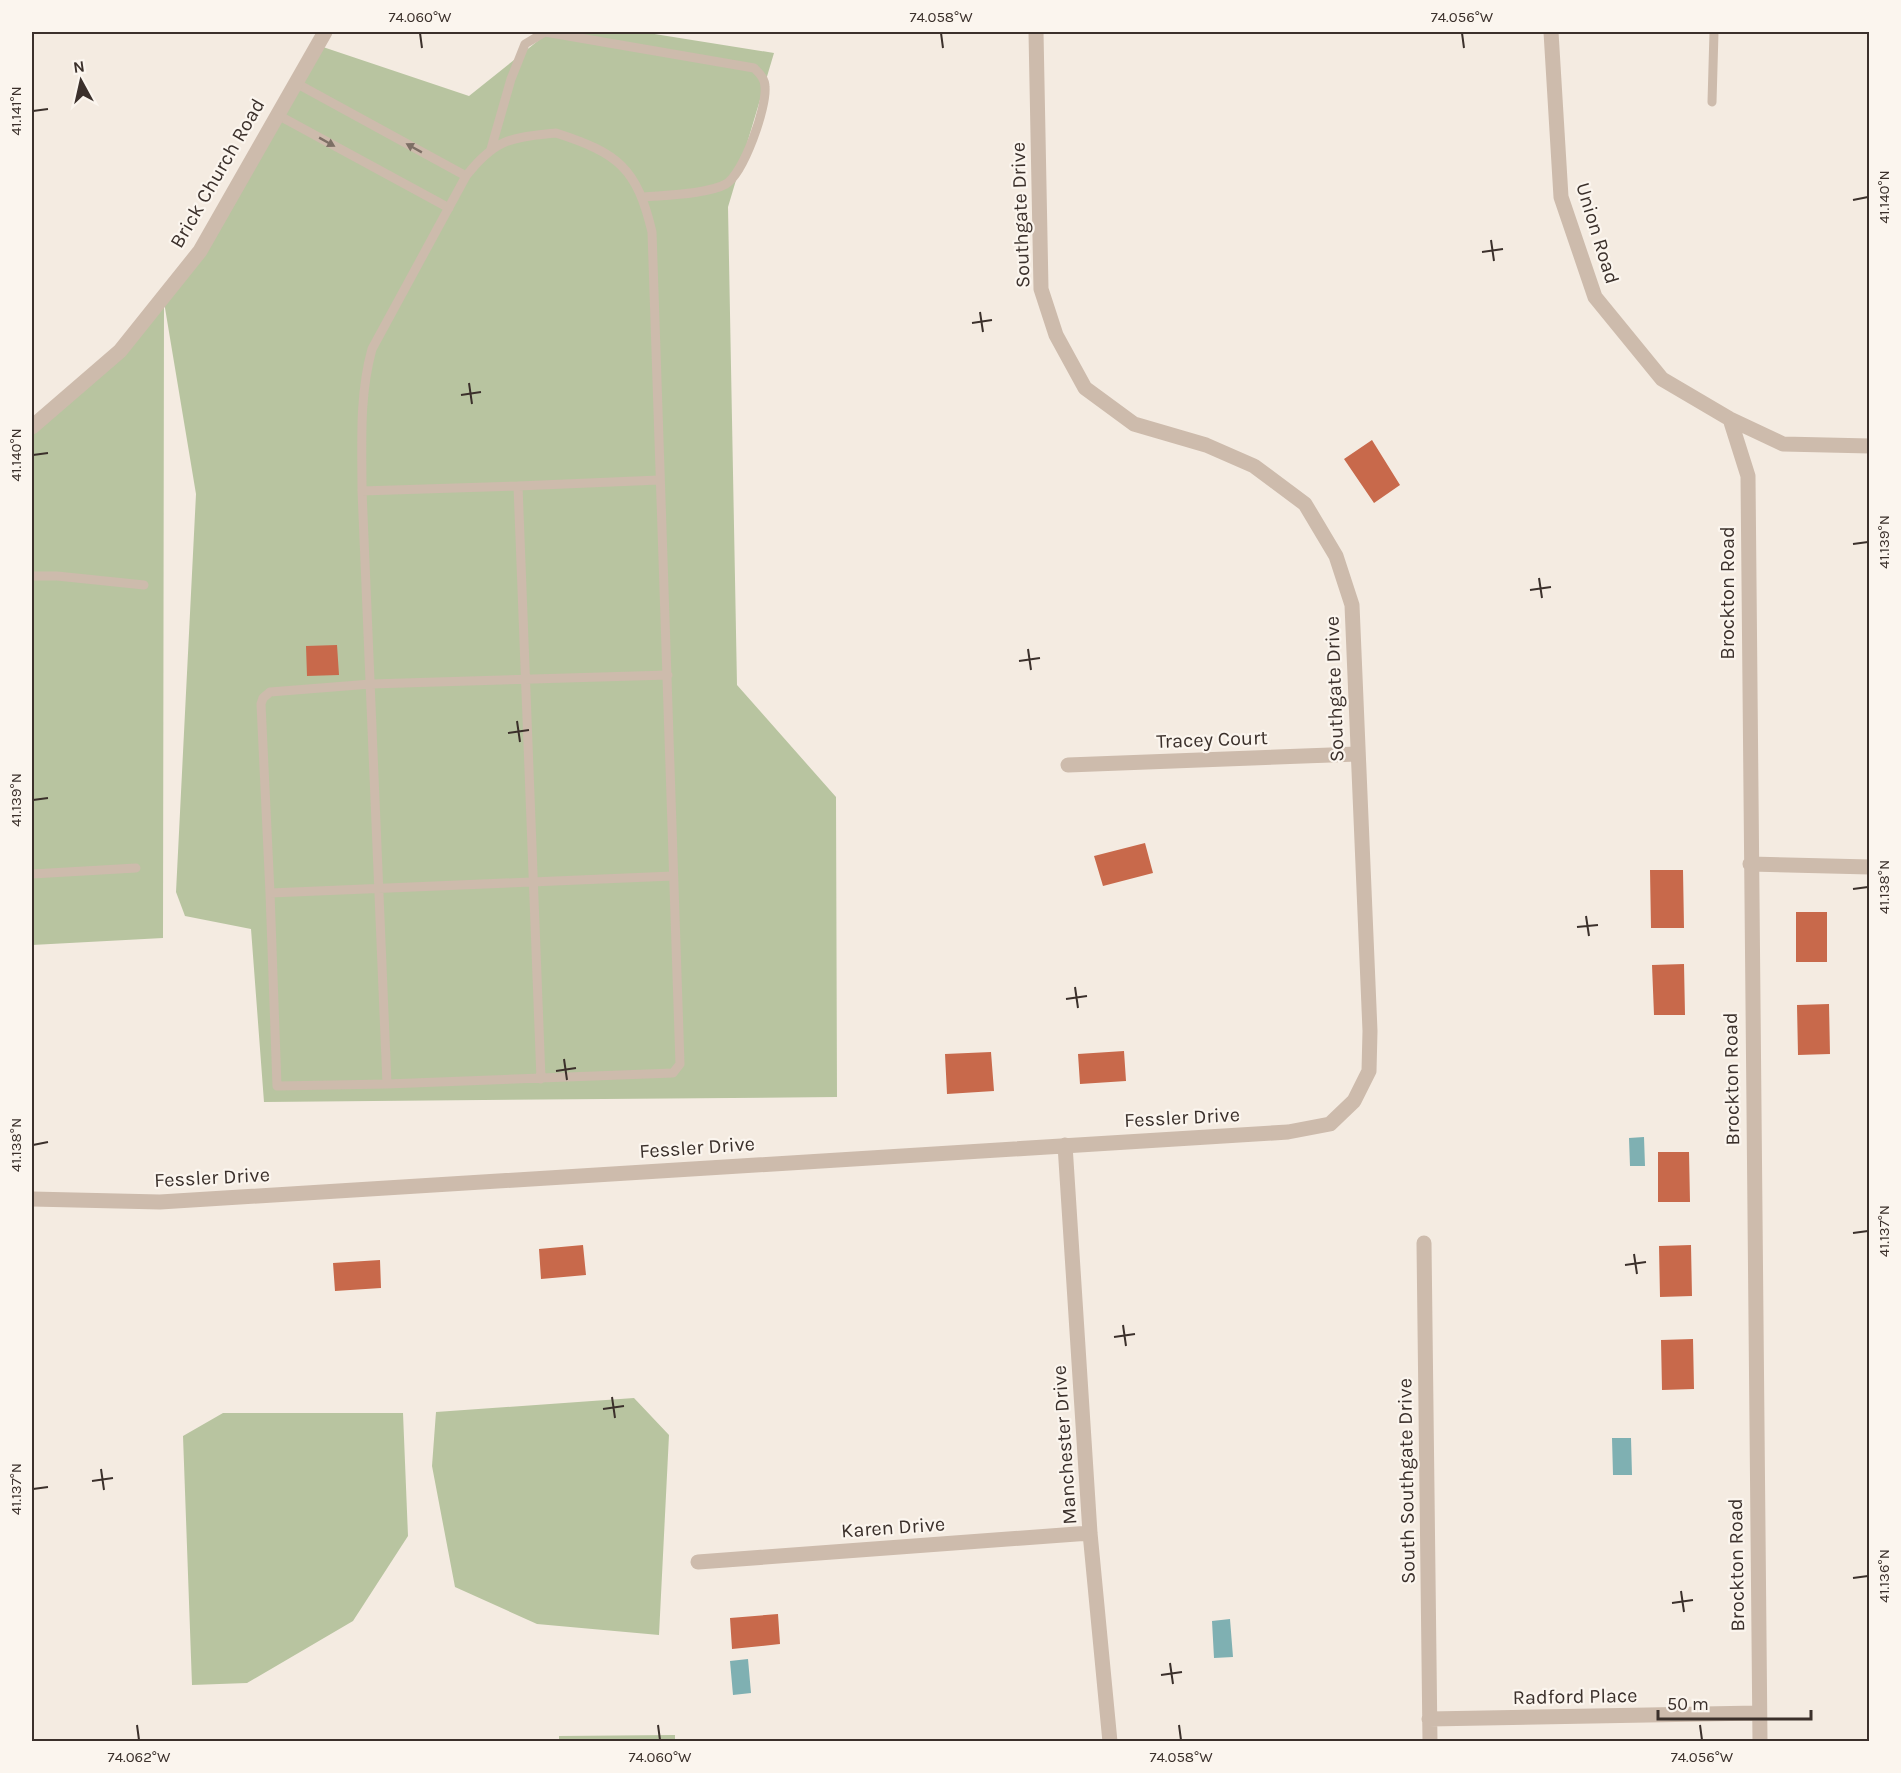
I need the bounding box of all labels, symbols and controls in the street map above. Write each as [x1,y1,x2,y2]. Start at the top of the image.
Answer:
text: 74.060°W [388,8,452,26]
text: 74.058°W [909,8,973,26]
text: 74.056°W [1431,8,1494,26]
north arrow [51,51,111,111]
text: N [72,56,86,77]
text: 41.141°N [7,86,25,136]
street label: Brick Church Road [165,94,270,252]
one-way arrow [319,137,336,147]
street label: Southgate Drive [1006,141,1035,288]
one-way arrow [406,143,423,153]
text: 41.140°N [1875,170,1893,224]
street label: Union Road [1571,180,1624,287]
text: 41.140°N [7,428,25,482]
text: 41.139°N [1875,515,1893,569]
street label: Brockton Road [1716,526,1739,660]
street label: Southgate Drive [1320,615,1349,762]
street label: Tracey Court [1156,726,1269,753]
text: 41.139°N [7,773,25,827]
text: 41.138°N [1875,860,1893,914]
street label: Brockton Road [1719,1012,1744,1146]
street label: Fessler Drive [1124,1103,1240,1132]
text: 41.138°N [7,1118,25,1172]
street label: Fessler Drive [638,1132,756,1163]
street label: Fessler Drive [154,1163,270,1192]
text: 41.137°N [1875,1205,1893,1257]
street label: Manchester Drive [1047,1365,1082,1525]
street label: South Southgate Drive [1393,1378,1420,1584]
text: 41.137°N [7,1463,25,1515]
street label: Brockton Road [1724,1498,1749,1632]
street label: Karen Drive [840,1512,946,1543]
text: 41.136°N [1875,1549,1893,1603]
scale bar [1658,1683,1811,1721]
street label: Radford Place [1512,1684,1638,1709]
text: 50 m [1667,1693,1709,1715]
text: 74.062°W [108,1748,171,1766]
text: 74.060°W [628,1748,692,1766]
text: 74.058°W [1149,1748,1213,1766]
text: 74.056°W [1671,1748,1734,1766]

